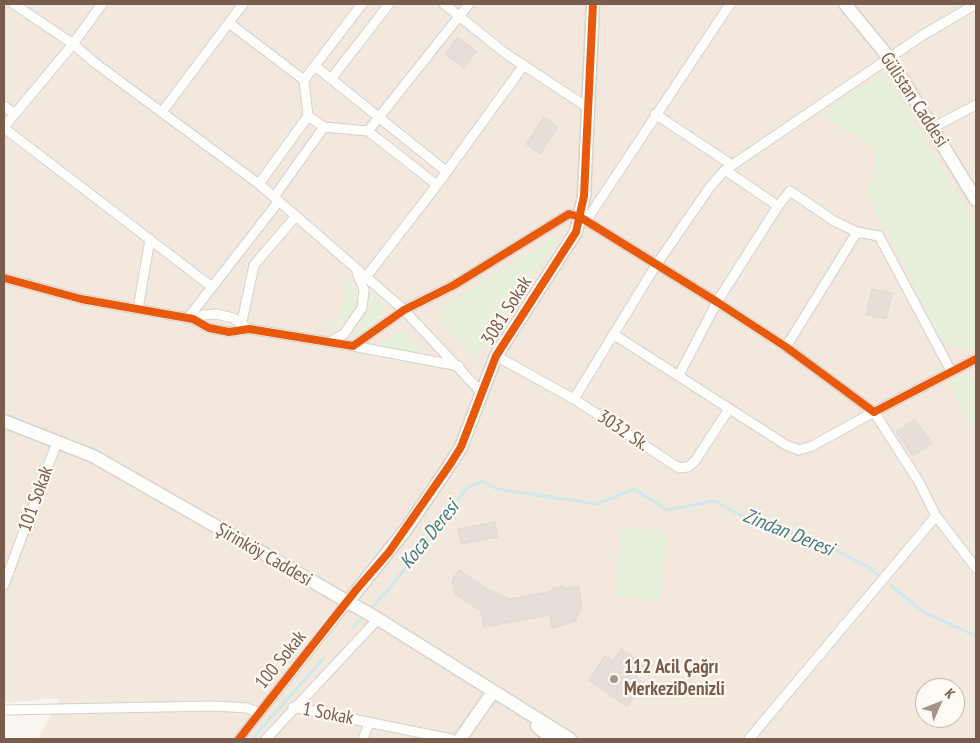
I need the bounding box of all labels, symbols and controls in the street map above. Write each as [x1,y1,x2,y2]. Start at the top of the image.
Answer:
street label: Gülistan Caddesi [875,48,953,152]
street label: 3081 Sokak [477,272,537,350]
street label: 3032 Sk. [593,406,653,456]
street label: 101 Sokak [14,463,58,535]
water label: Koca Deresi [395,496,465,574]
water label: Zindan Deresi [739,504,837,562]
street label: Şirinköy Caddesi [212,518,316,592]
street label: 100 Sokak [251,626,311,694]
place label: 112 Acil Çağrı MerkeziDenizli [624,657,725,701]
marker: 112 Acil Çağrı MerkeziDenizli [608,673,620,685]
north arrow [915,678,965,728]
text: K [941,684,959,702]
street label: 1 Sokak [301,698,355,730]

